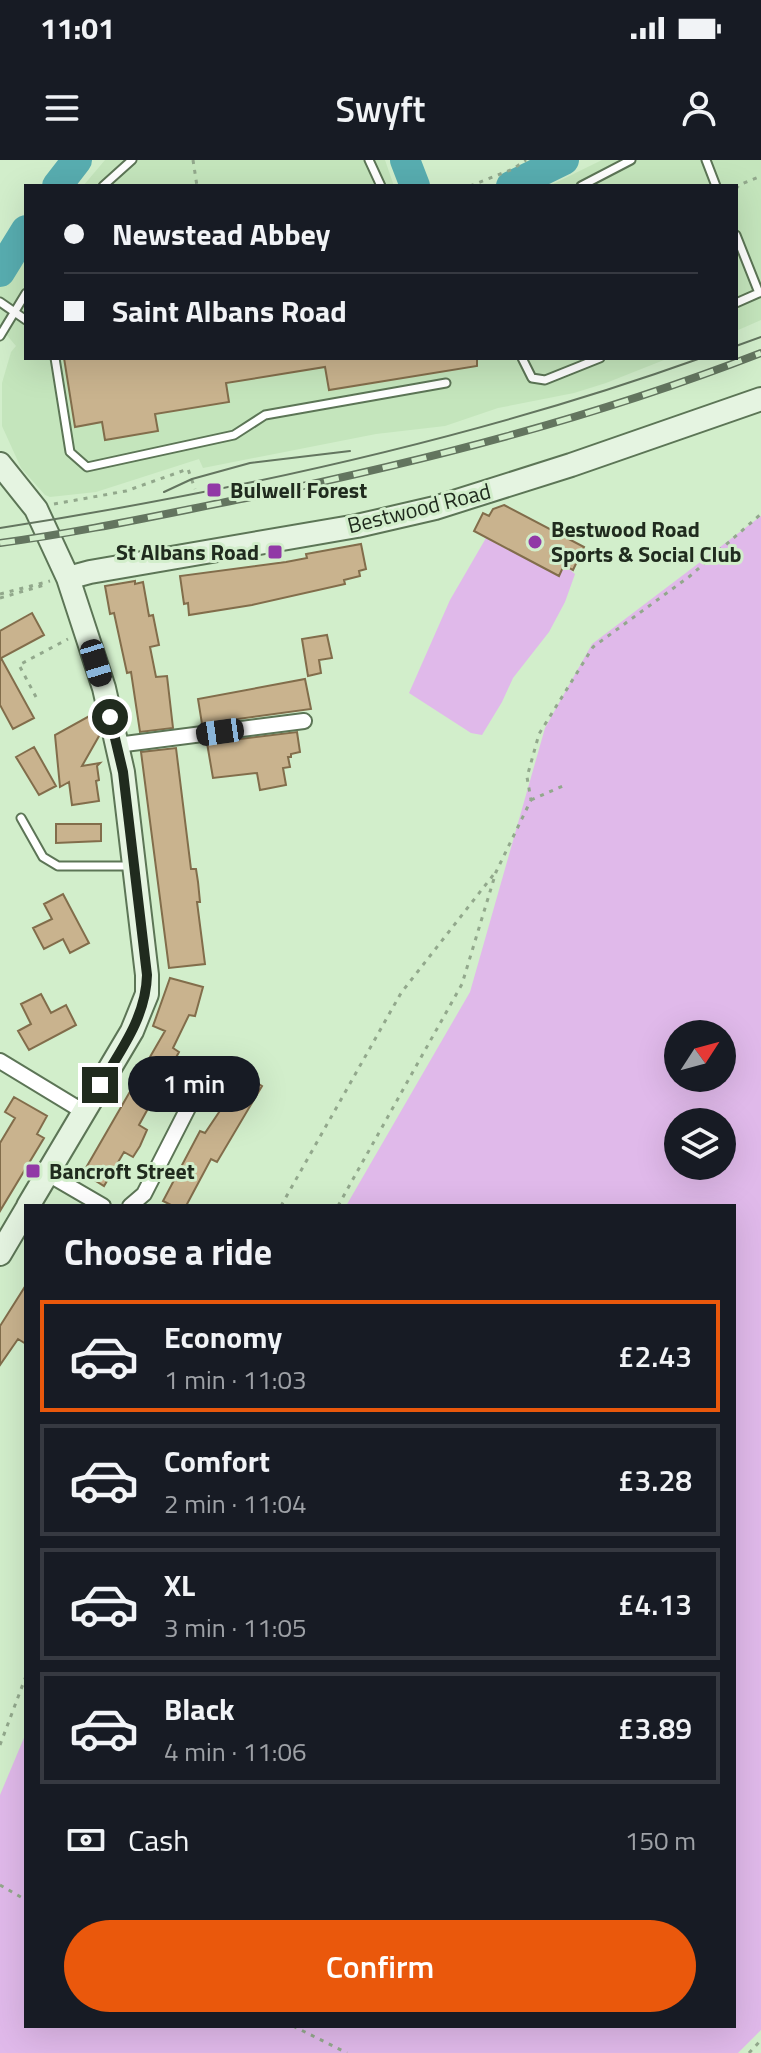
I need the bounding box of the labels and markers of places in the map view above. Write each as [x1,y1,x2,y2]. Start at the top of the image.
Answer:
place label: Bulwell Forest [230,473,367,507]
marker: Bulwell Forest [205,481,223,499]
place label: Bestwood Road Sports & Social Club [551,512,742,571]
marker: Bestwood Road Sports & Social Club [526,533,544,551]
place label: St Albans Road [116,535,259,569]
marker: St Albans Road [266,543,284,561]
place label: Bancroft Street [49,1154,195,1188]
marker: Bancroft Street [24,1162,42,1180]

